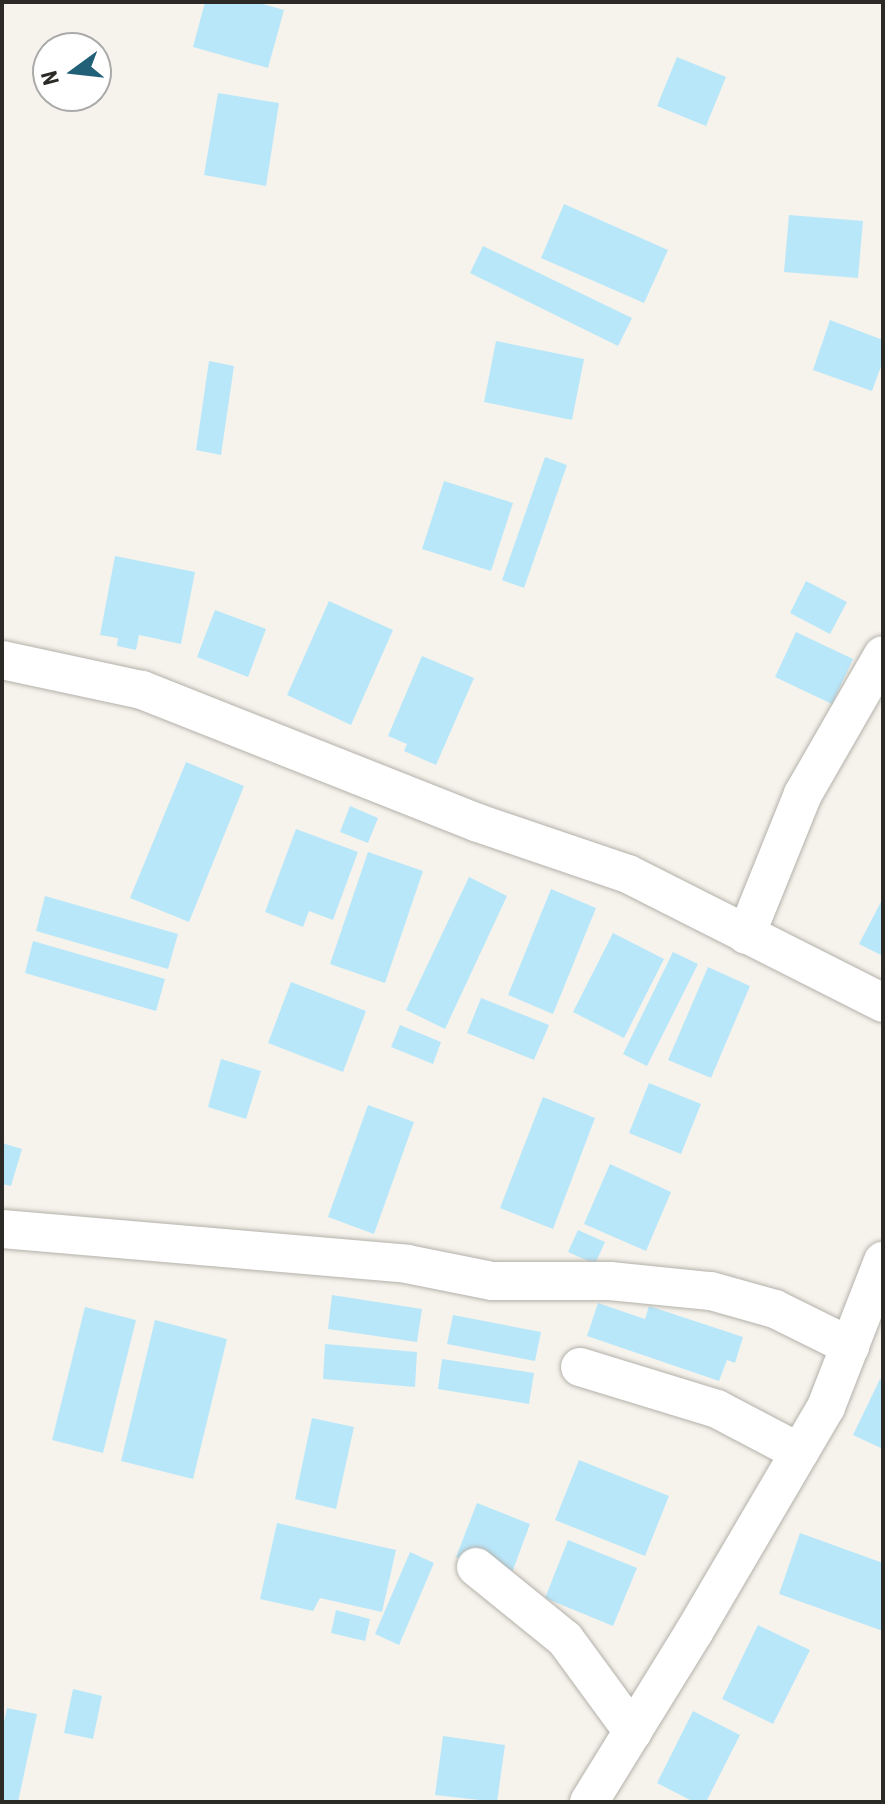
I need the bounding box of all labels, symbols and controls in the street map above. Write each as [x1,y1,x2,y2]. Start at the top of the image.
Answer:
north arrow [32,32,112,112]
text: N [36,68,64,88]

